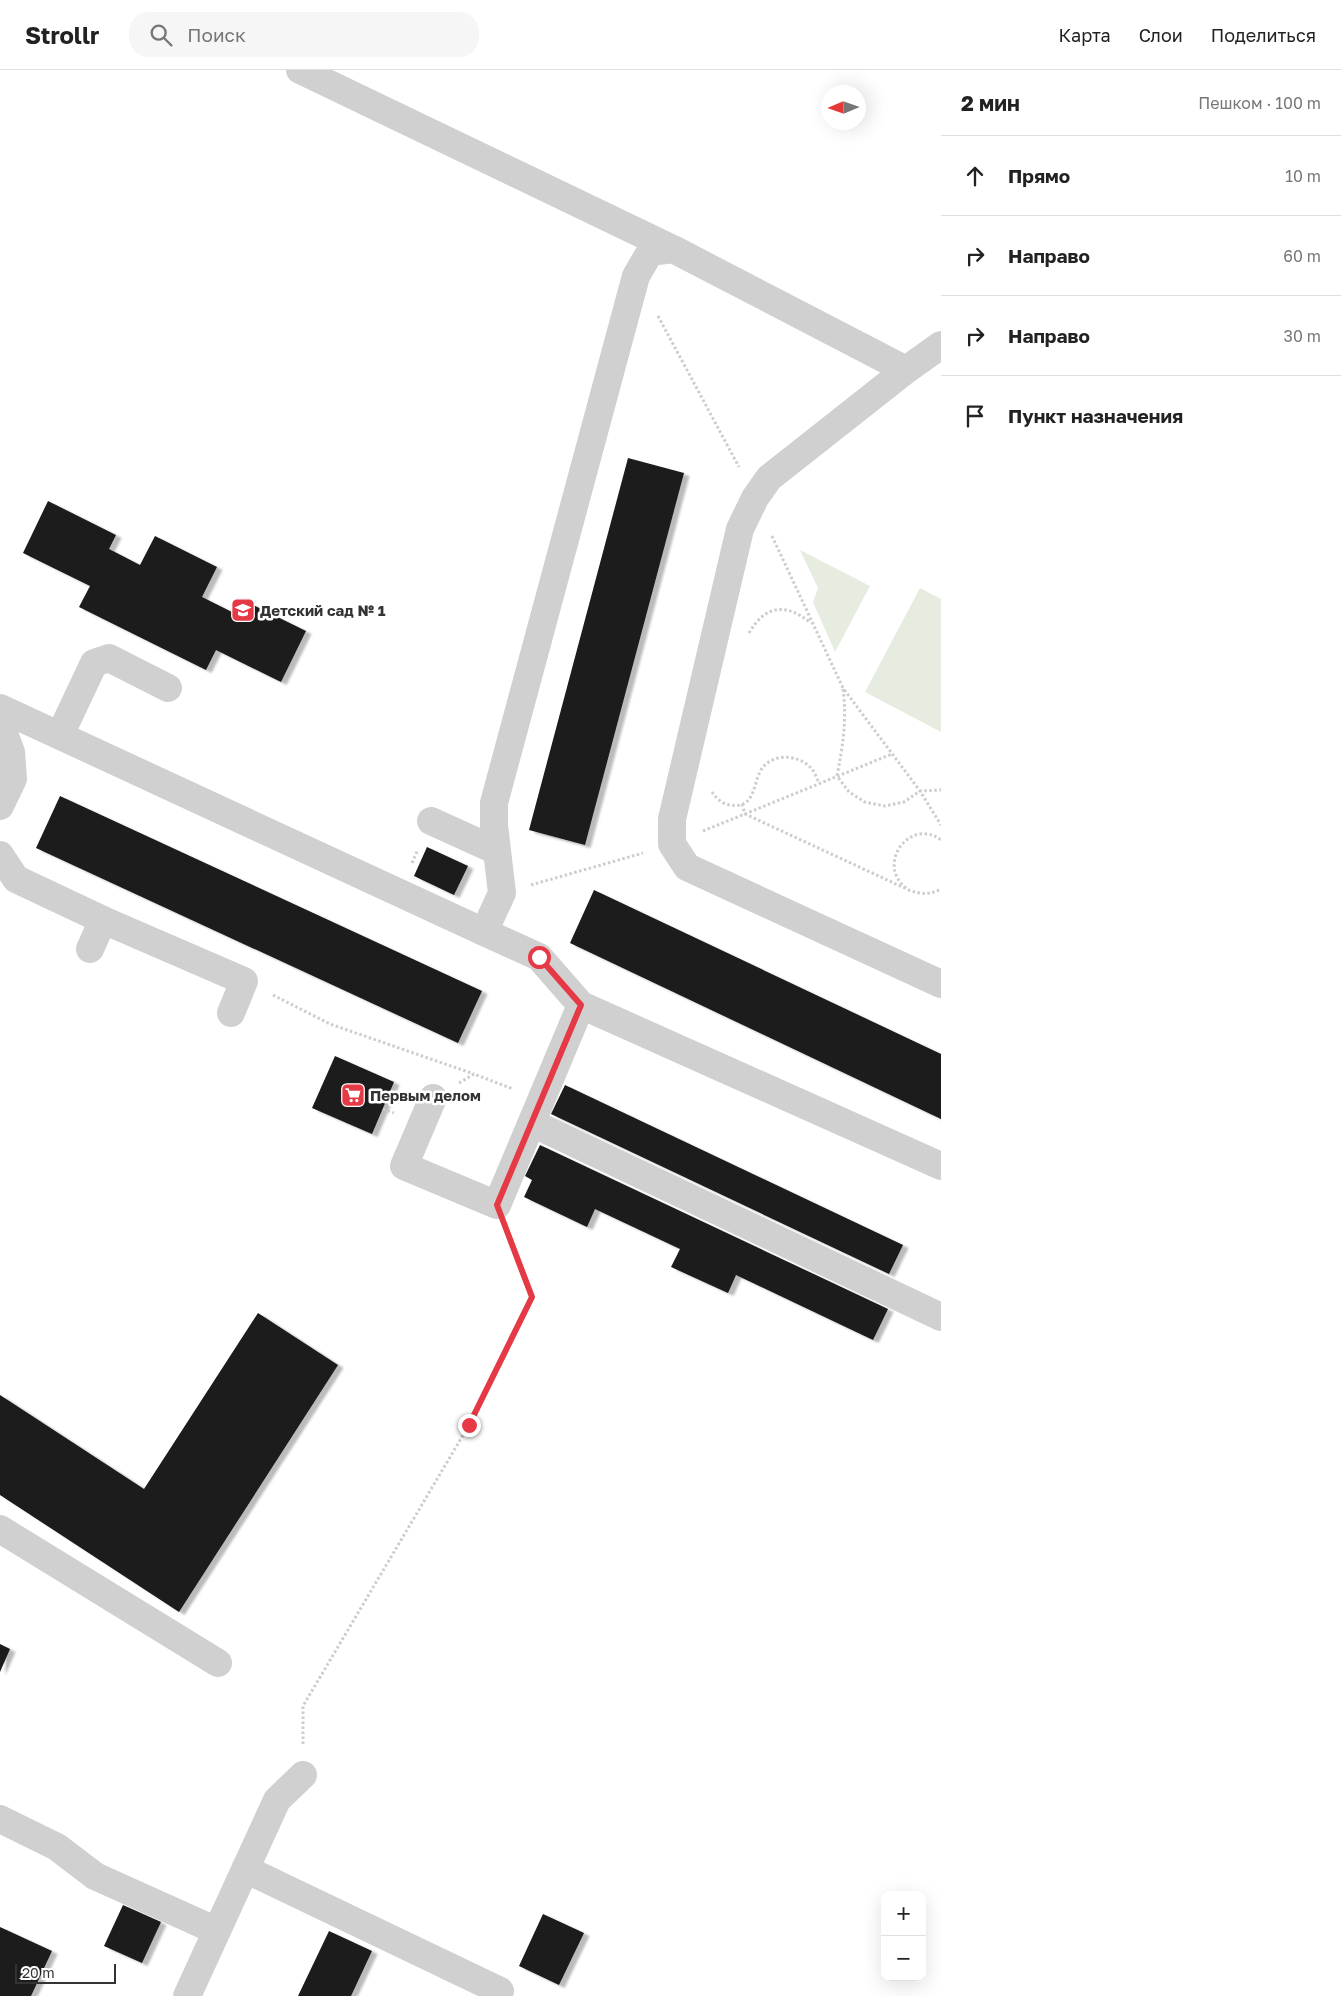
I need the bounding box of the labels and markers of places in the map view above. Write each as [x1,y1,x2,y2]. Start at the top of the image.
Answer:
school or university icon: Детский сад № 1 [230,597,256,623]
place label: Детский сад № 1 [260,601,386,619]
supermarket icon: Первым делом [340,1082,366,1108]
place label: Первым делом [370,1086,481,1104]

